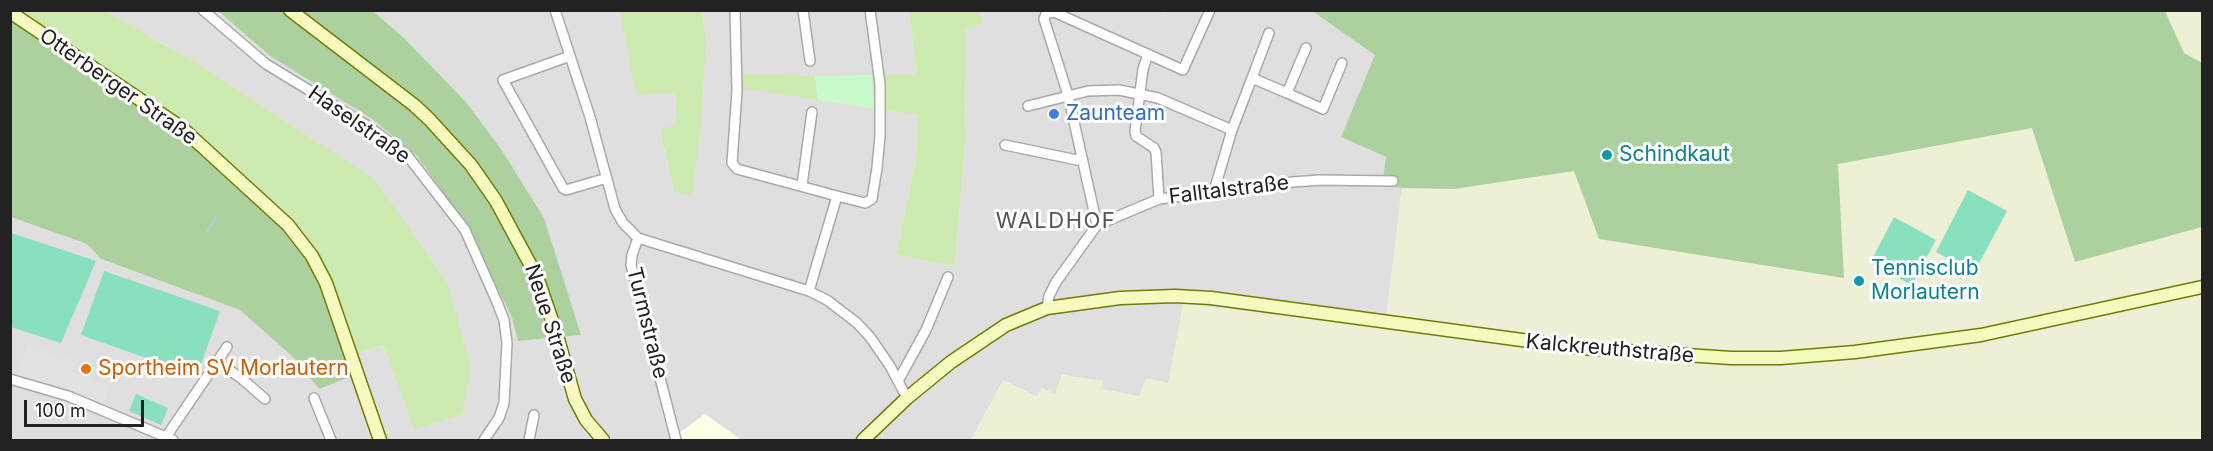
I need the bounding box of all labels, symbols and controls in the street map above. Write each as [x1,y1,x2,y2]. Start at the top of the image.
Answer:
street label: Otterberger Straße [34,23,202,151]
street label: Haselstraße [303,81,415,169]
place label: Zaunteam [1066,101,1165,127]
marker: Zaunteam [1047,107,1061,121]
place label: Schindkaut [1619,142,1730,168]
marker: Schindkaut [1600,148,1614,162]
street label: Falltalstraße [1167,170,1291,210]
district label: WALDHOF [996,208,1116,234]
place label: Tennisclub Morlautern [1871,256,1980,306]
street label: Neue Straße [519,261,581,387]
street label: Turmstraße [621,265,673,381]
marker: Tennisclub Morlautern [1852,274,1866,288]
street label: Kalckreuthstraße [1525,329,1695,369]
place label: Sportheim SV Morlautern [98,356,349,382]
marker: Sportheim SV Morlautern [79,362,93,376]
scale bar [27,388,147,426]
text: 100 m [35,400,86,421]

